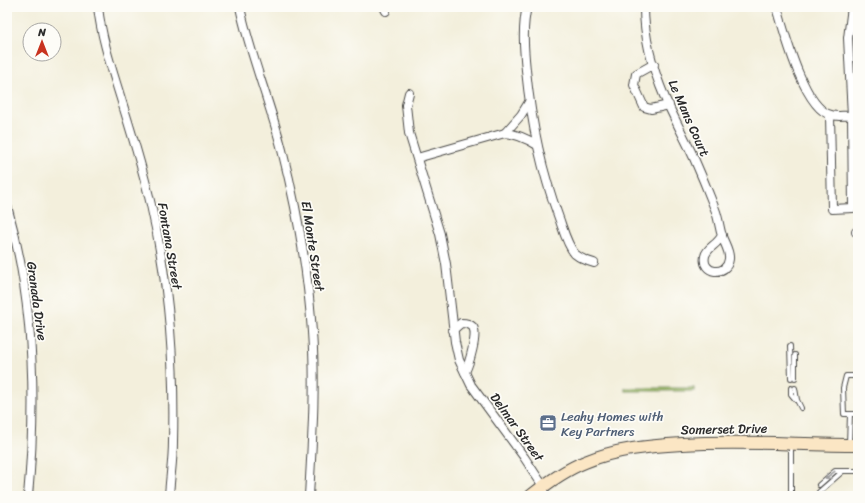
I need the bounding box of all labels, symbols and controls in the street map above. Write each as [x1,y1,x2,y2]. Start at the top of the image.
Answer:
north arrow [22,22,62,62]
text: N [37,23,46,42]
street label: Le Mans Court [662,76,716,161]
street label: El Monte Street [295,199,332,294]
street label: Fontana Street [151,201,189,292]
street label: Granada Drive [20,260,54,342]
street label: Delmar Street [484,388,550,467]
place label: Leahy Homes with Key Partners [561,405,664,443]
office icon: Leahy Homes with Key Partners [538,413,558,433]
street label: Somerset Drive [680,417,768,441]
one-way arrow [825,471,836,480]

